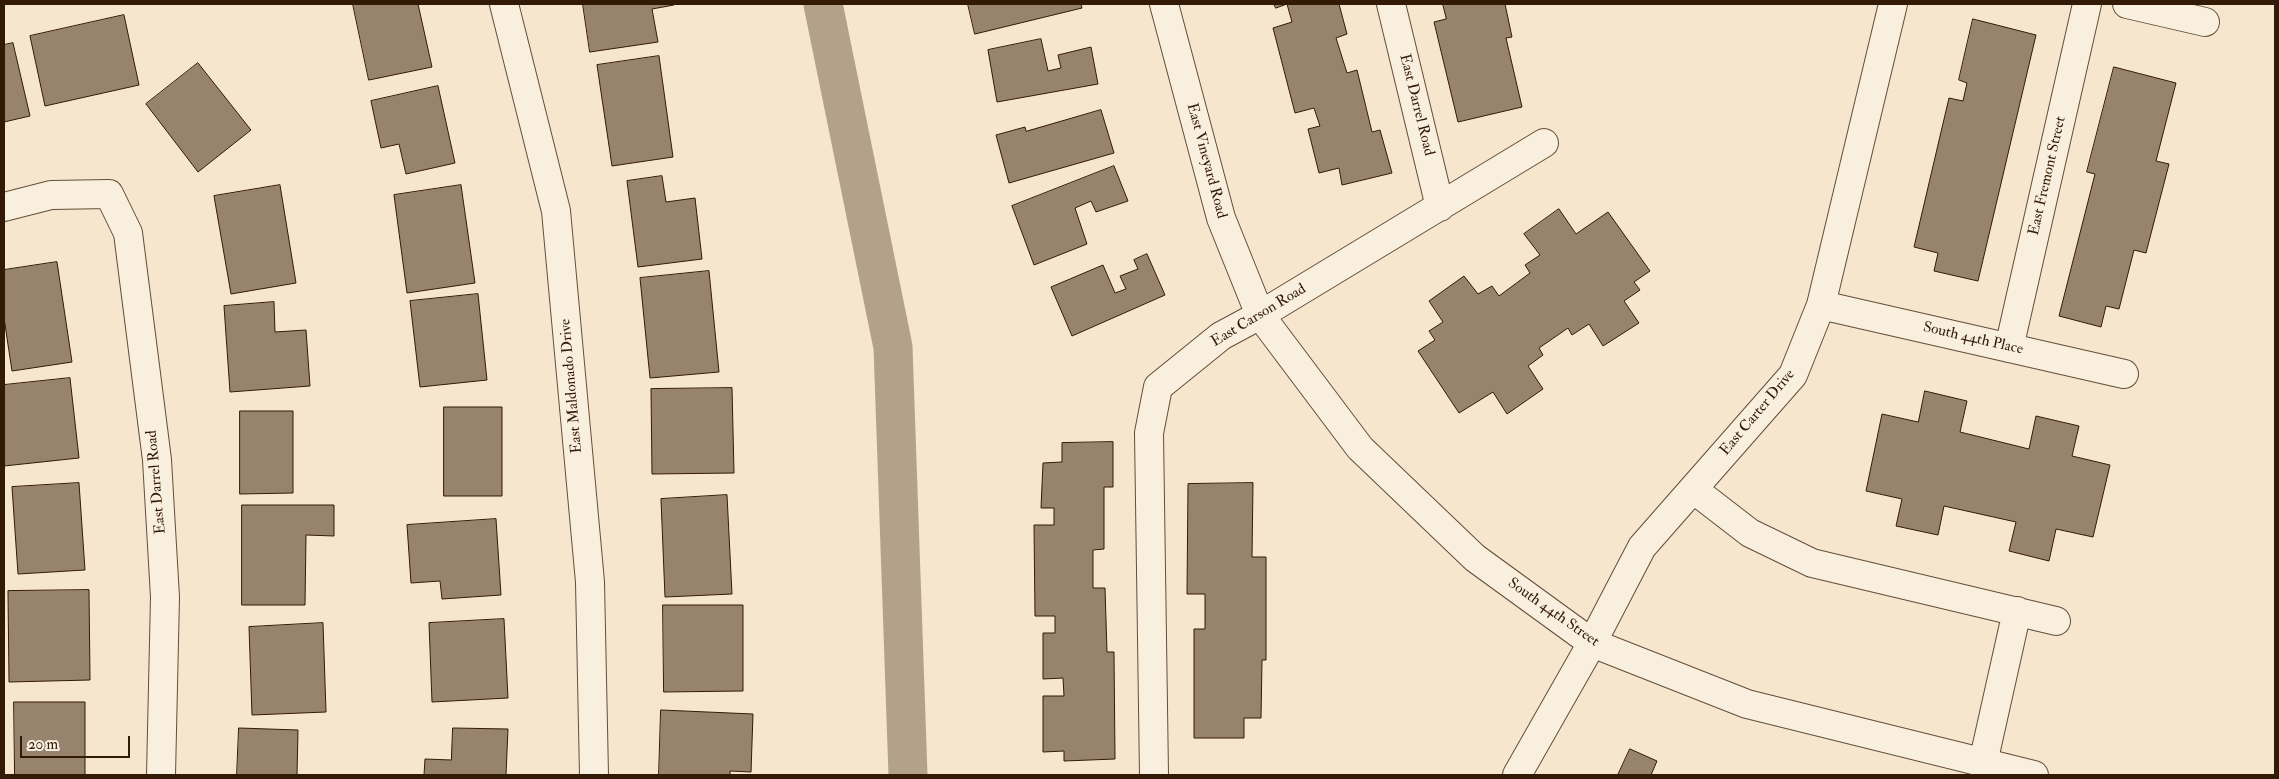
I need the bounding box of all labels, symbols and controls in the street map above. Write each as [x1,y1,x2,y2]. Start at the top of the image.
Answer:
street label: East Darrel Road [1395,52,1437,158]
street label: East Vineyard Road [1182,101,1230,221]
street label: East Fremont Street [2026,115,2070,237]
street label: East Carson Road [1208,281,1310,351]
street label: East Maldonado Drive [557,318,587,454]
street label: South 44th Place [1921,319,2025,359]
street label: East Carter Drive [1717,366,1799,460]
street label: East Darrel Road [143,429,171,535]
street label: South 44th Street [1504,575,1602,651]
scale bar [22,726,132,758]
text: 20 m [28,735,58,754]

